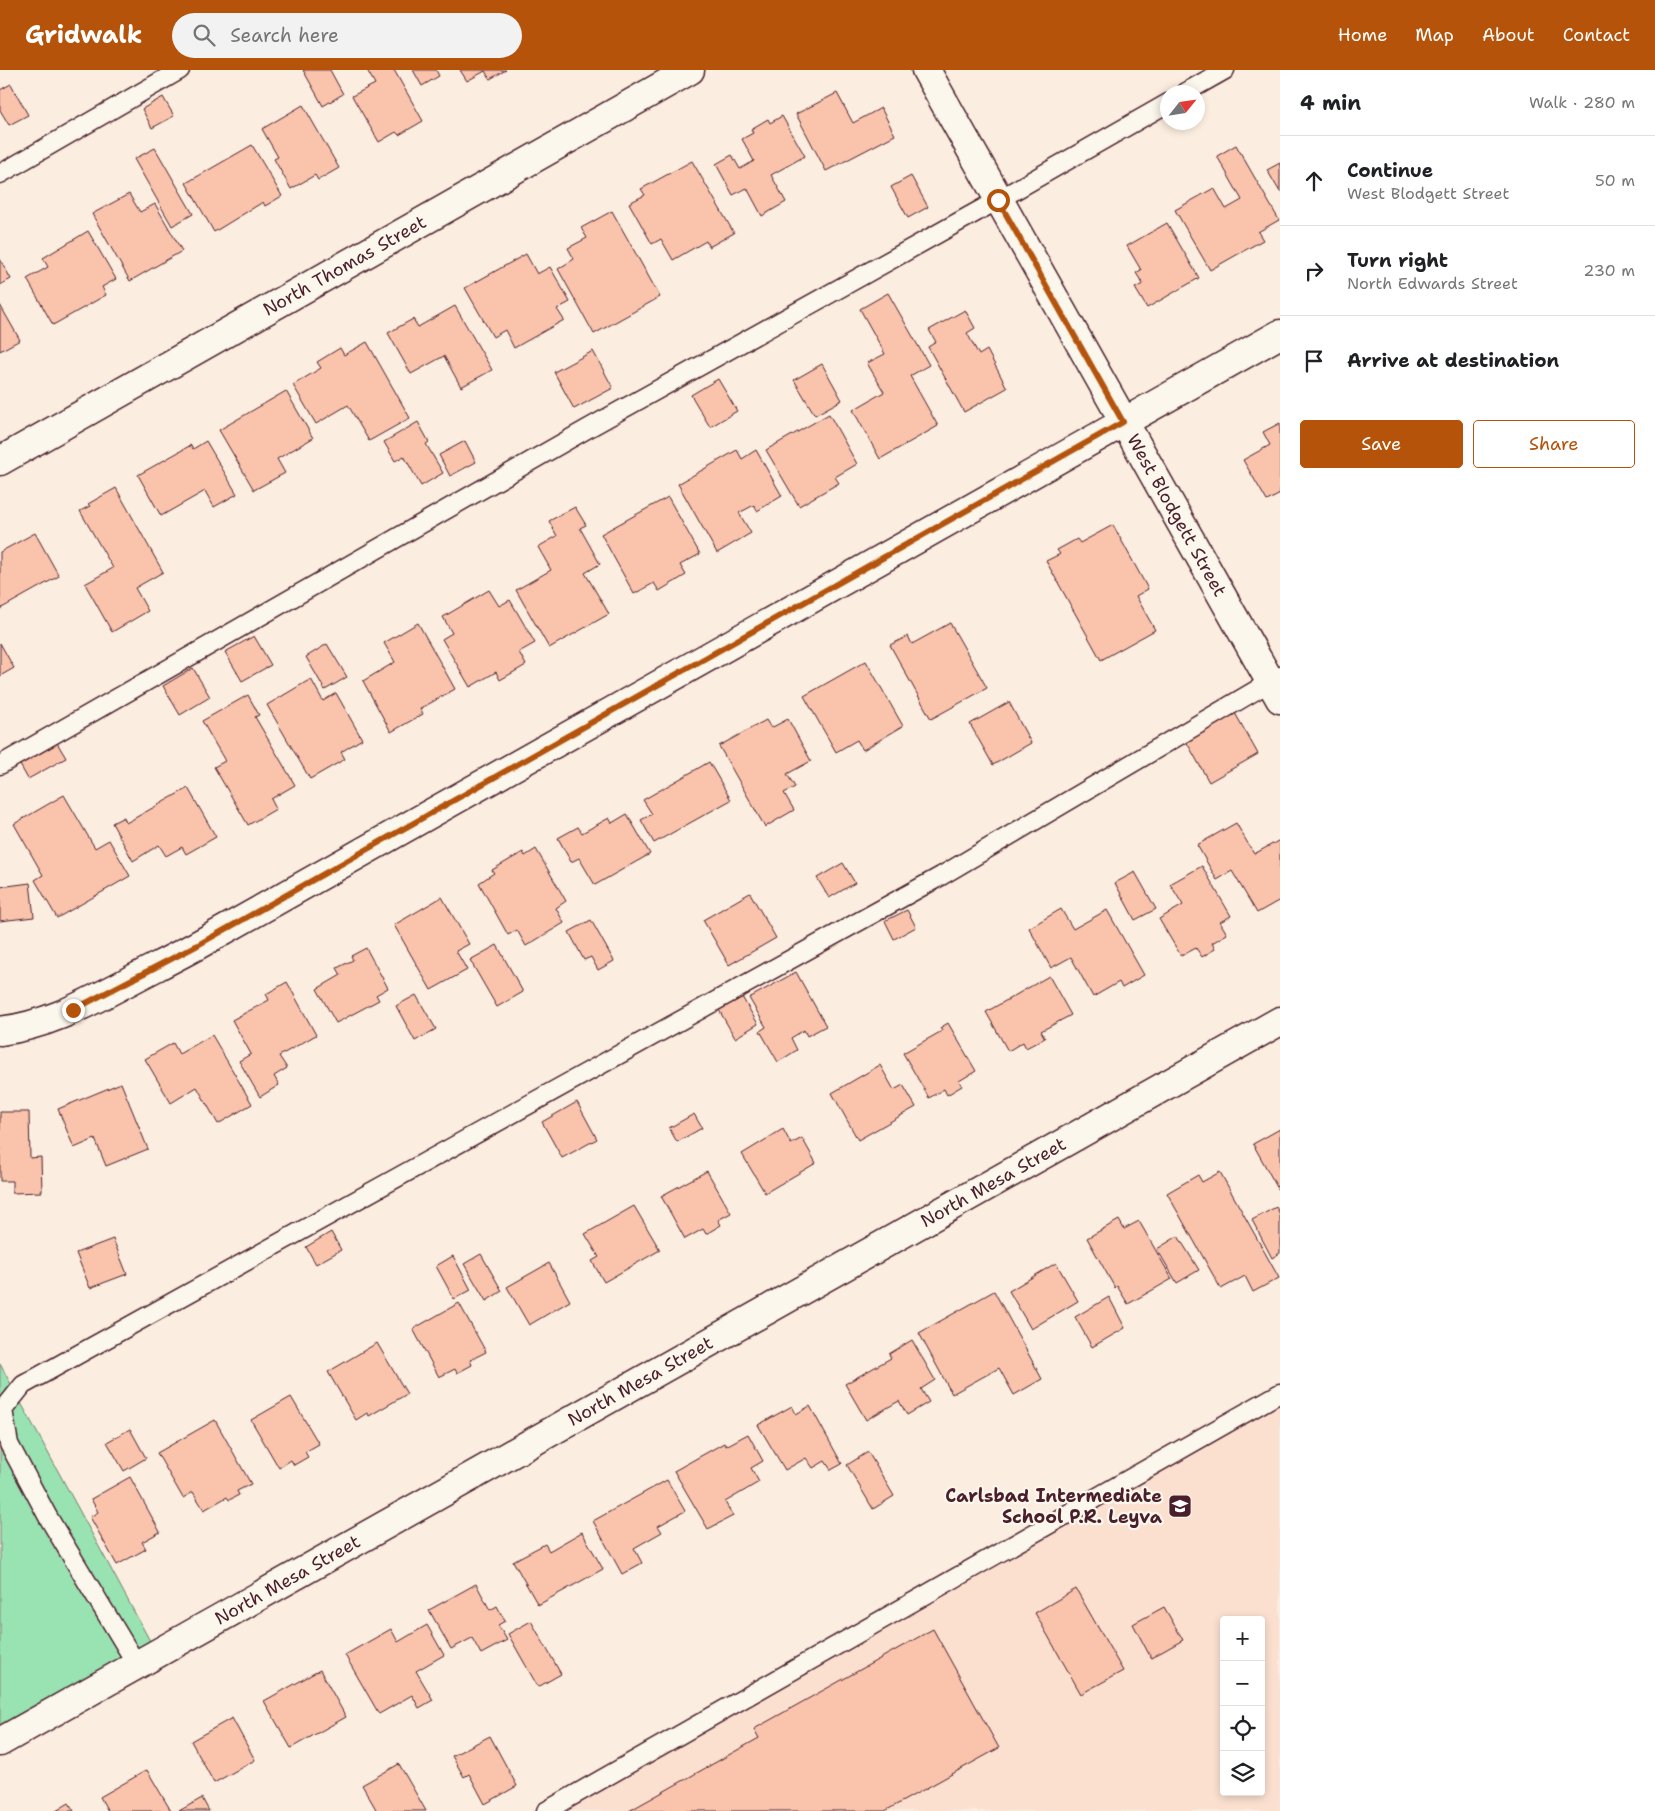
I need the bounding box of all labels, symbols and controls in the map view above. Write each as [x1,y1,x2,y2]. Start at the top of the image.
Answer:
search box [172,13,522,58]
text: Gridwalk [25,19,142,51]
icon: search [190,21,218,49]
text: Search here [230,23,339,48]
text: Home [1338,23,1387,47]
text: Map [1415,23,1454,47]
text: About [1482,23,1535,47]
text: Contact [1563,23,1630,47]
north arrow [1160,85,1205,130]
text: 4 min [1300,89,1361,117]
text: Walk · 280 m [1529,92,1635,113]
text: Continue [1347,158,1433,183]
icon: ahead [1300,167,1328,195]
text: 50 m [1595,170,1635,191]
text: West Blodgett Street [1347,183,1509,204]
route start [987,189,1010,212]
street label: North Thomas Street [259,210,431,322]
text: Turn right [1347,248,1448,273]
icon: right [1300,257,1328,285]
text: 230 m [1583,260,1635,281]
text: North Edwards Street [1347,273,1518,294]
icon: arrive [1300,347,1328,375]
text: Arrive at destination [1347,348,1559,373]
button: Save [1300,420,1463,468]
button: Share [1473,420,1635,468]
street label: West Blodgett Street [1121,430,1232,601]
route end [62,999,85,1022]
street label: North Mesa Street [916,1132,1070,1233]
street label: North Mesa Street [563,1331,718,1432]
place label: Carlsbad Intermediate School P.R. Leyva [945,1484,1163,1529]
school or university icon: Carlsbad Intermediate School P.R. Leyva [1167,1493,1193,1519]
street label: North Mesa Street [211,1529,365,1631]
map controls [1220,1616,1265,1796]
button: + [1220,1616,1265,1661]
button: − [1220,1661,1265,1706]
button: locate [1220,1706,1265,1751]
button: layers [1220,1751,1265,1796]

